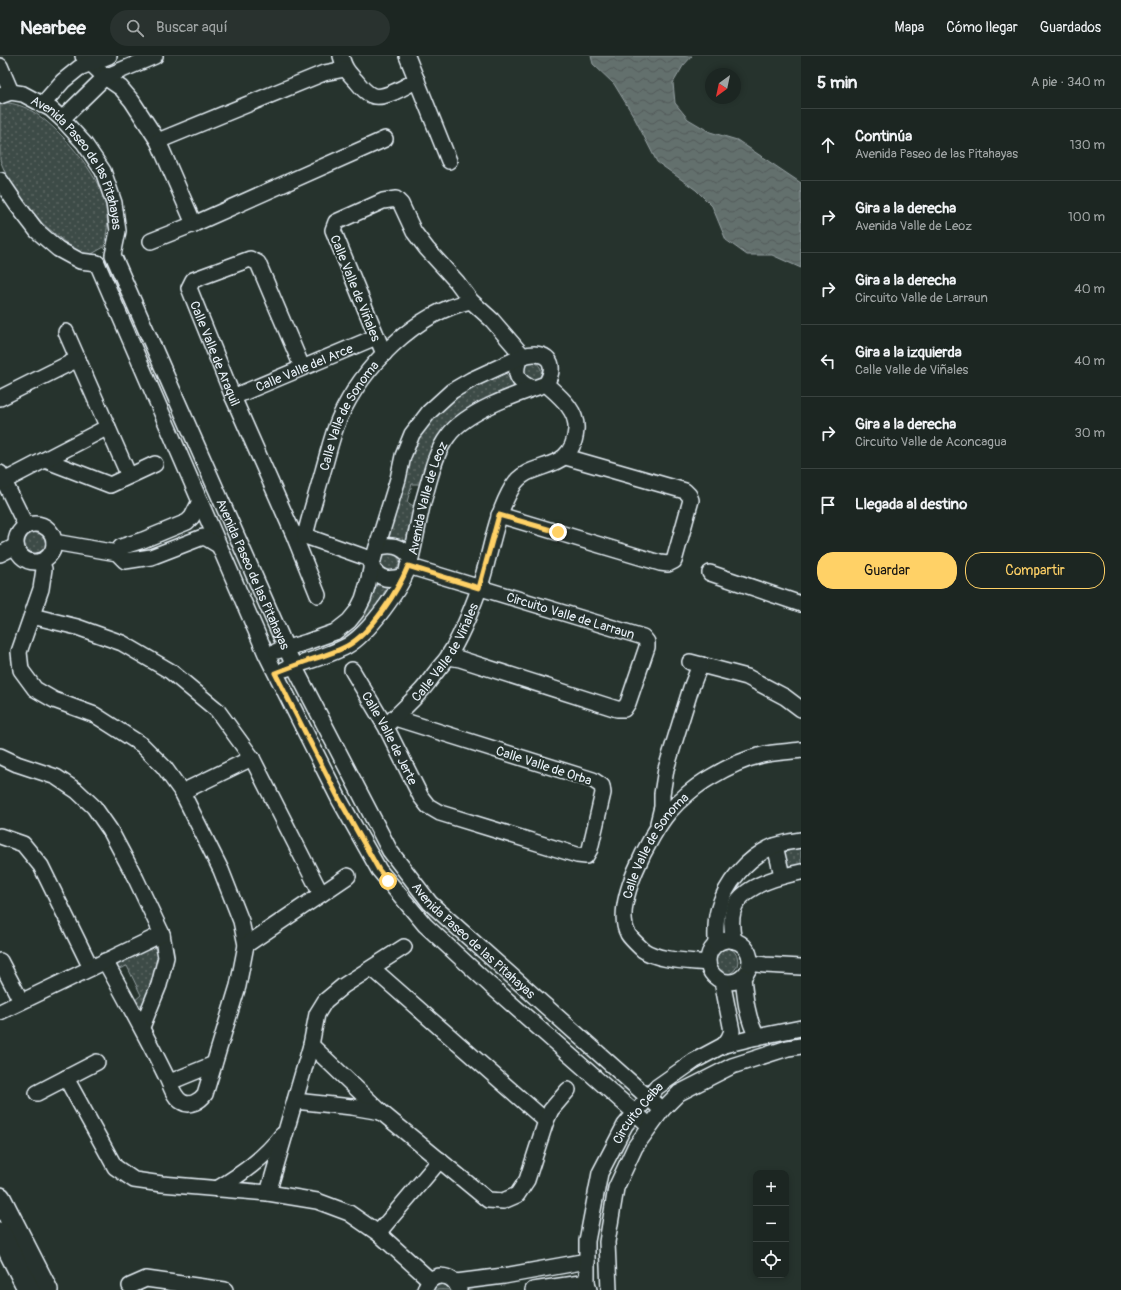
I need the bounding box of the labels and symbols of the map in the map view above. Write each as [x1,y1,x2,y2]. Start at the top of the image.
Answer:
north arrow [705,68,741,104]
street label: Avenida Paseo de las Pitahayas [28,93,125,231]
street label: Calle Valle de Viñales [326,233,384,344]
street label: Calle Valle de Araquil [186,299,243,409]
street label: Calle Valle del Arce [253,340,356,396]
street label: Calle Valle de Sonoma [317,358,382,472]
street label: Avenida Valle de Leoz [405,439,452,557]
street label: Avenida Paseo de las Pitahayas [212,496,293,652]
route end [549,523,567,541]
street label: Circuito Valle de Larraun [504,589,636,643]
street label: Calle Valle de Viñales [408,601,482,705]
street label: Calle Valle de Jerte [358,689,421,788]
street label: Calle Valle de Orba [494,743,594,789]
street label: Calle Valle de Sonoma [620,790,692,900]
route start [379,872,397,890]
street label: Avenida Paseo de las Pitahayas [408,879,539,1002]
street label: Circuito Ceiba [610,1078,666,1147]

